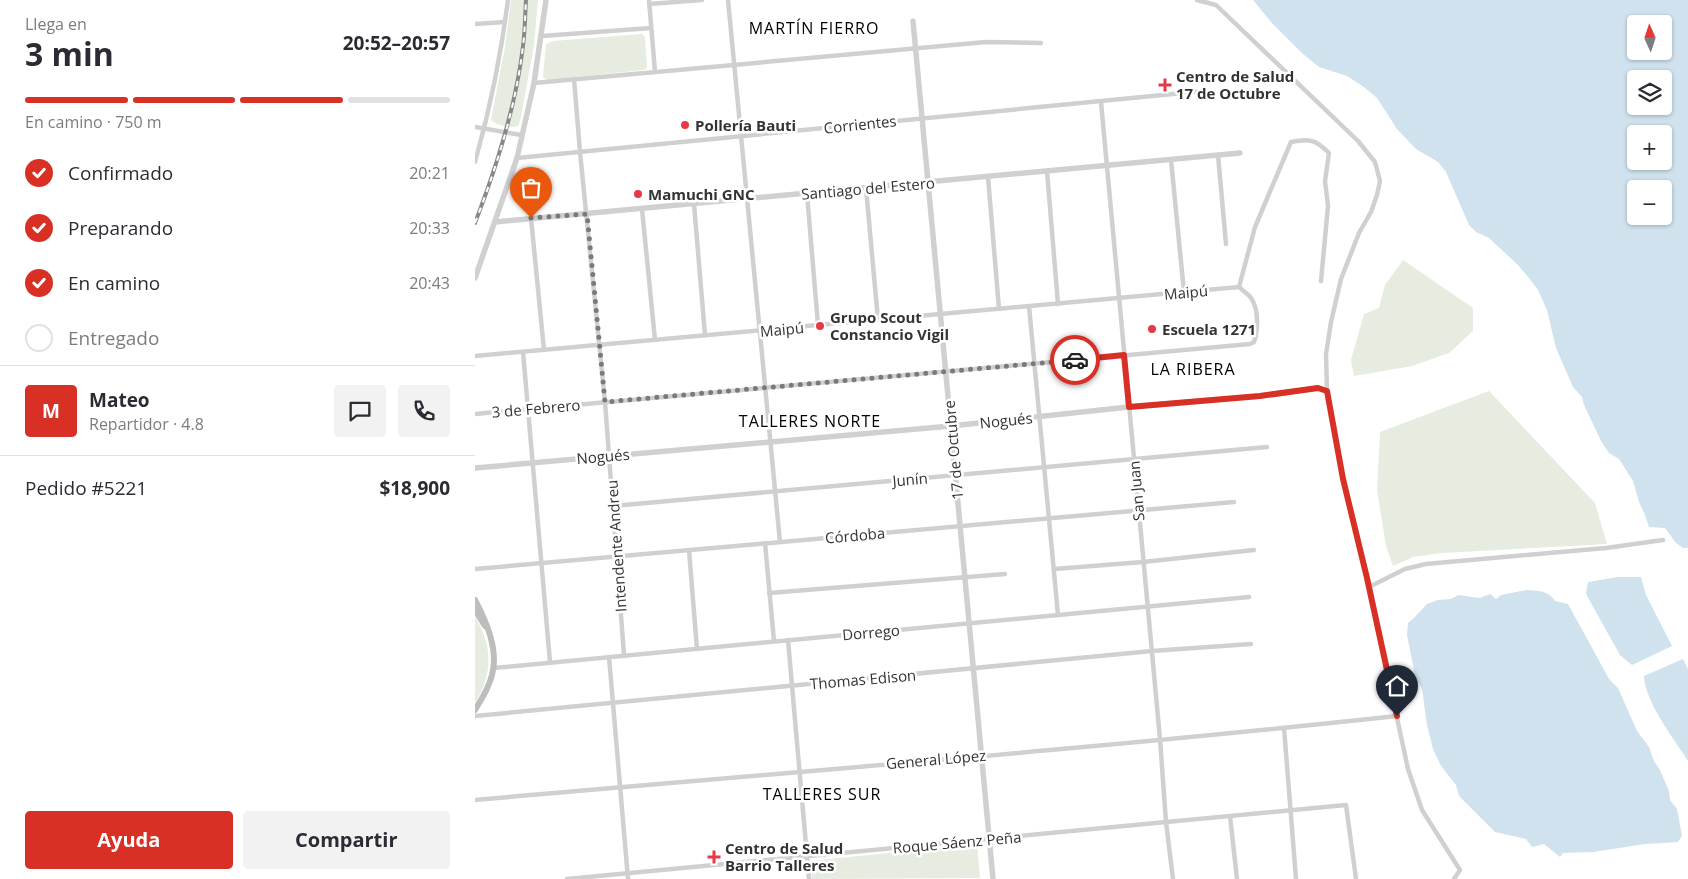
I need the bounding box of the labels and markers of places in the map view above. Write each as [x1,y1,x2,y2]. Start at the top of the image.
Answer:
place label: Centro de Salud 17 de Octubre [1176,66,1294,103]
marker: Centro de Salud 17 de Octubre [1158,78,1172,92]
place label: Pollería Bauti [695,115,796,135]
marker: Pollería Bauti [679,119,691,131]
pin [510,167,552,218]
place label: Mamuchi GNC [648,184,755,204]
marker: Mamuchi GNC [632,188,644,200]
place label: Grupo Scout Constancio Vigil [830,307,949,344]
place label: Escuela 1271 [1162,319,1256,339]
marker: Grupo Scout Constancio Vigil [814,320,826,332]
marker: Escuela 1271 [1146,323,1158,335]
pin [1376,665,1418,716]
place label: Centro de Salud Barrio Talleres [725,838,843,875]
marker: Centro de Salud Barrio Talleres [707,850,721,864]

